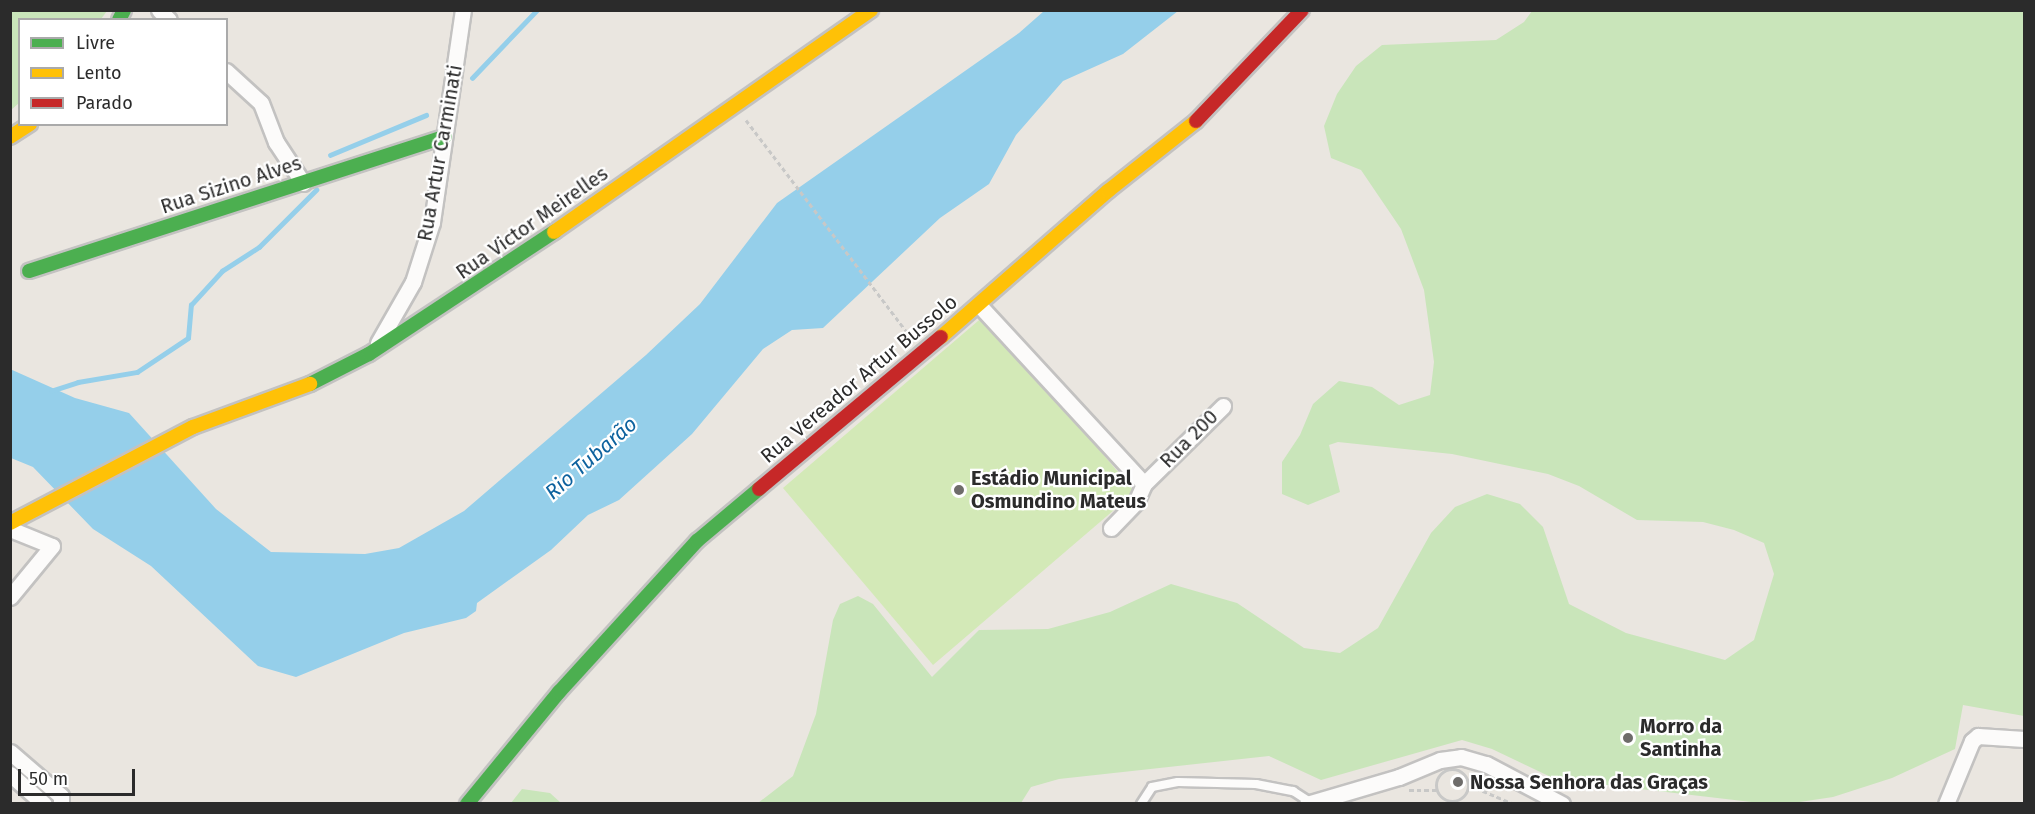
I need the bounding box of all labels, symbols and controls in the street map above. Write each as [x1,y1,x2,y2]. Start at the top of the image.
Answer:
legend [18,18,228,126]
text: Livre [76,32,115,54]
text: Lento [76,62,122,84]
street label: Rua Artur Carminati [413,63,467,243]
text: Parado [76,92,133,114]
street label: Rua Sizino Alves [158,151,304,219]
street label: Rua Victor Meirelles [451,162,613,284]
street label: Rua Vereador Artur Bussolo [756,290,962,468]
street label: Rua 200 [1155,405,1223,473]
water label: Rio Tubarão [540,411,642,505]
place label: Estádio Municipal Osmundino Mateus [971,466,1146,513]
marker: Estádio Municipal Osmundino Mateus [952,483,966,497]
place label: Morro da Santinha [1640,714,1722,761]
marker: Morro da Santinha [1621,731,1635,745]
scale bar [21,757,138,795]
text: 50 m [29,768,68,790]
place label: Nossa Senhora das Graças [1470,770,1708,794]
marker: Nossa Senhora das Graças [1451,775,1465,789]

